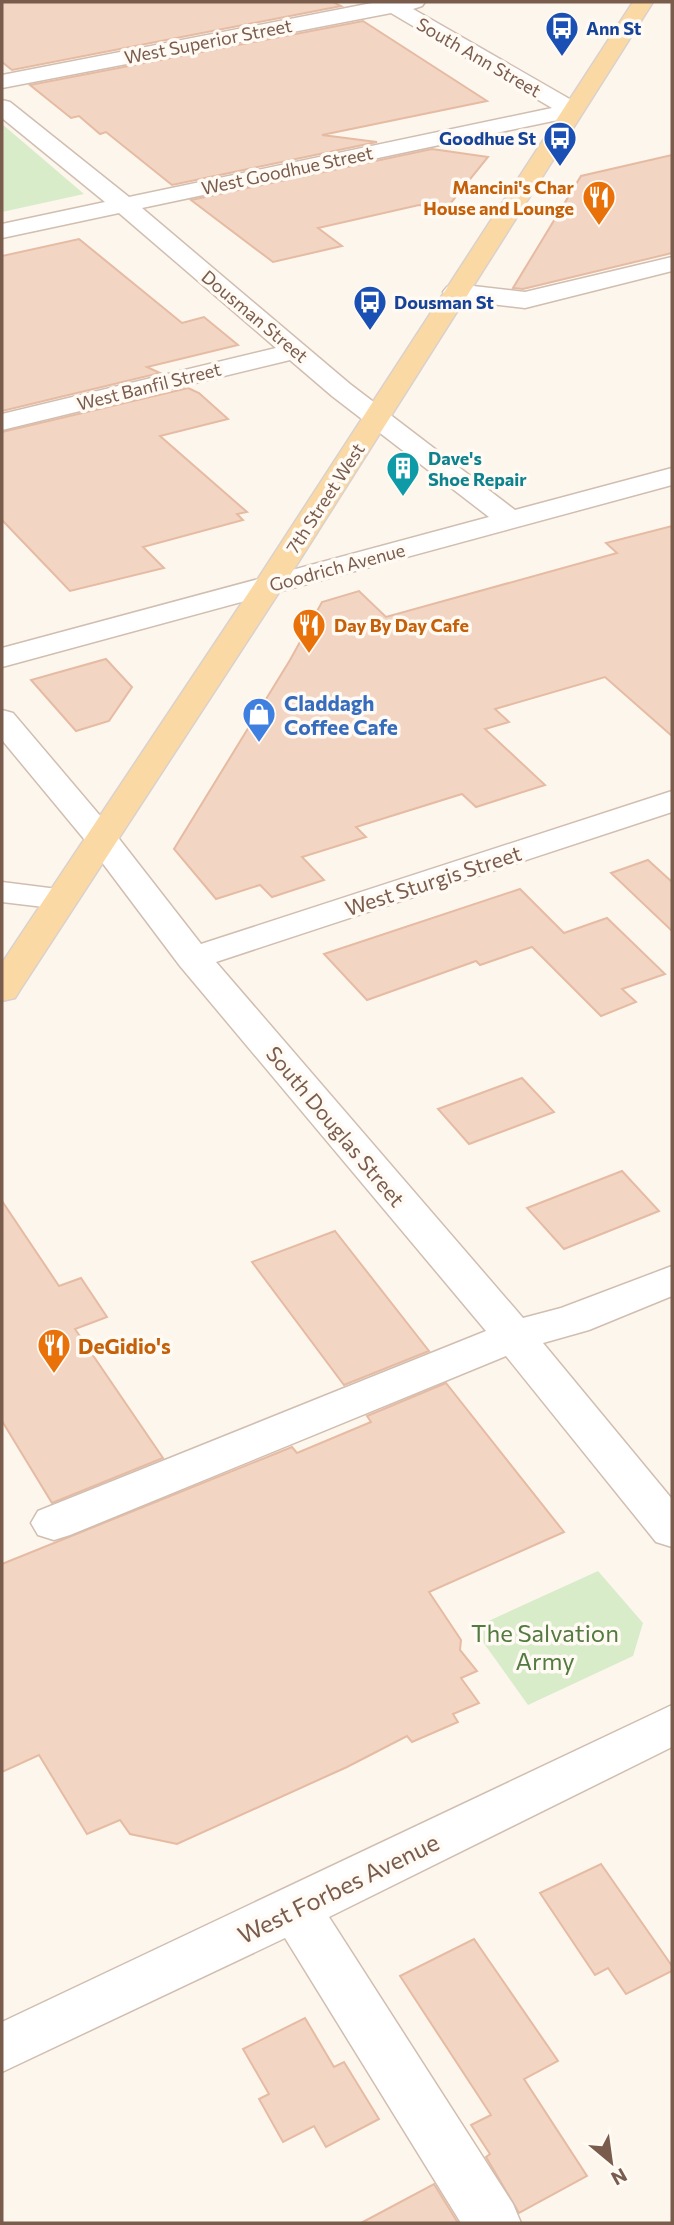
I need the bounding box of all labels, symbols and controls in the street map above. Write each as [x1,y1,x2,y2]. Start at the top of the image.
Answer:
bus stop icon: Ann St [543,9,581,58]
street label: South Ann Street [413,13,545,101]
street label: West Superior Street [122,14,294,68]
place label: Ann St [586,17,642,39]
bus stop icon: Goodhue St [541,119,579,168]
place label: Goodhue St [439,127,536,149]
street label: West Goodhue Street [199,141,375,199]
place label: Mancini's Char House and Lounge [423,176,575,219]
restaurant icon: Mancini's Char House and Lounge [580,178,618,227]
street label: Dousman Street [197,265,313,367]
bus stop icon: Dousman St [351,283,389,332]
place label: Dousman St [394,291,494,313]
street label: West Banfil Street [75,357,223,415]
street label: 7th Street West [281,439,369,557]
place label: Dave's Shoe Repair [428,447,527,490]
building icon: Dave's Shoe Repair [384,449,422,498]
street label: Goodrich Avenue [267,538,407,596]
restaurant icon: Day By Day Cafe [290,606,328,655]
place label: Day By Day Cafe [334,614,469,636]
place label: Claddagh Coffee Cafe [284,690,398,739]
shop icon: Claddagh Coffee Cafe [240,695,278,744]
street label: West Sturgis Street [342,840,524,920]
street label: South Douglas Street [262,1041,410,1211]
restaurant icon: DeGidio's [35,1326,73,1375]
place label: DeGidio's [78,1333,171,1358]
park label: The Salvation Army [471,1618,619,1675]
street label: West Forbes Avenue [233,1827,443,1949]
north arrow [576,2127,646,2197]
text: N [608,2164,631,2191]

